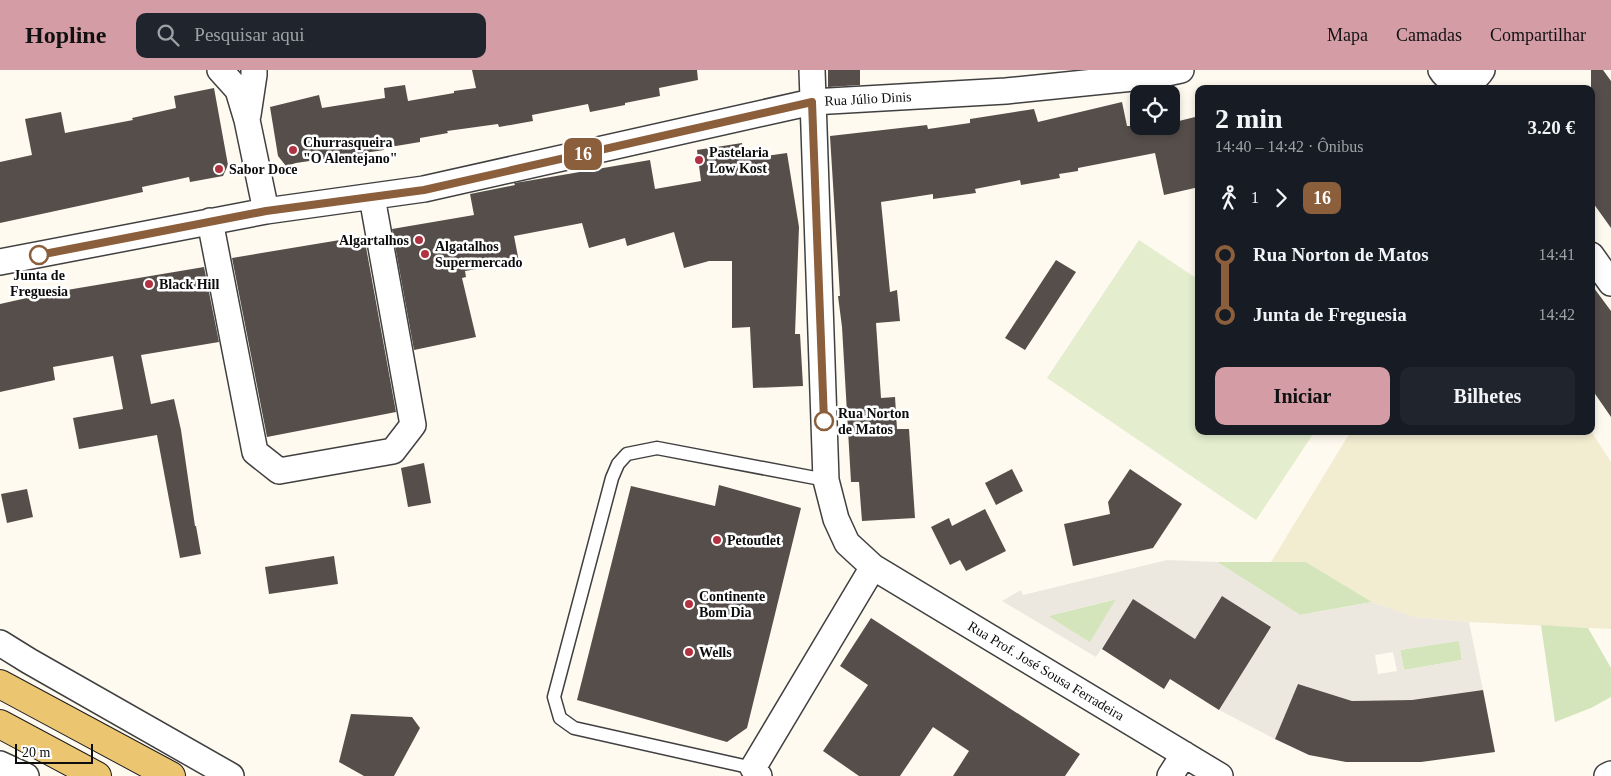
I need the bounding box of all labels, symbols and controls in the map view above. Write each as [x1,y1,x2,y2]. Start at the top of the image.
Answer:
search box [136,13,486,58]
icon: search [154,21,182,49]
text: Hopline [25,22,106,48]
text: Pesquisar aqui [194,24,305,45]
text: Mapa [1327,25,1368,45]
text: Camadas [1396,25,1462,45]
text: Compartilhar [1490,25,1586,45]
map controls [1130,85,1180,135]
button: locate [1130,85,1180,135]
street label: Rua Júlio Dinis [824,89,912,109]
text: 2 min [1215,103,1283,134]
text: 3.20 € [1528,117,1575,138]
place label: Churrasqueira "O Alentejano" [303,135,398,166]
line badge: 16 [560,138,606,170]
text: 14:40 – 14:42 · Ônibus [1215,138,1363,155]
marker: Churrasqueira "O Alentejano" [287,144,299,156]
text: 16 [574,144,592,164]
place label: Pastelaria Low Kost [709,145,769,176]
marker: Pastelaria Low Kost [693,154,705,166]
place label: Sabor Doce [229,162,298,177]
marker: Sabor Doce [213,163,225,175]
icon: walk [1215,184,1243,212]
icon: forward [1267,184,1295,212]
text: 16 [1313,188,1331,208]
text: 1 [1251,189,1259,206]
place label: Algartalhos [339,233,410,248]
marker: Algartalhos [413,234,425,246]
place label: Algatalhos Supermercado [435,239,523,270]
text: Rua Norton de Matos [1253,244,1429,265]
marker: Junta de Freguesia [29,245,49,265]
text: 14:41 [1539,246,1575,263]
marker: Algatalhos Supermercado [419,248,431,260]
place label: Junta de Freguesia [10,268,68,299]
place label: Black Hill [159,277,219,292]
marker: Black Hill [143,278,155,290]
text: Junta de Freguesia [1253,304,1407,325]
text: 14:42 [1539,306,1575,323]
button: Iniciar [1215,367,1390,425]
button: Bilhetes [1400,367,1575,425]
place label: Rua Norton de Matos [838,406,909,437]
marker: Rua Norton de Matos [814,411,834,431]
place label: Petoutlet [727,533,781,548]
marker: Petoutlet [711,534,723,546]
place label: Continente Bom Dia [699,589,765,620]
marker: Continente Bom Dia [683,598,695,610]
street label: Rua Prof. José Sousa Ferradeira [965,618,1127,724]
place label: Wells [699,645,732,660]
marker: Wells [683,646,695,658]
scale bar [15,741,92,764]
text: 20 m [22,745,50,760]

